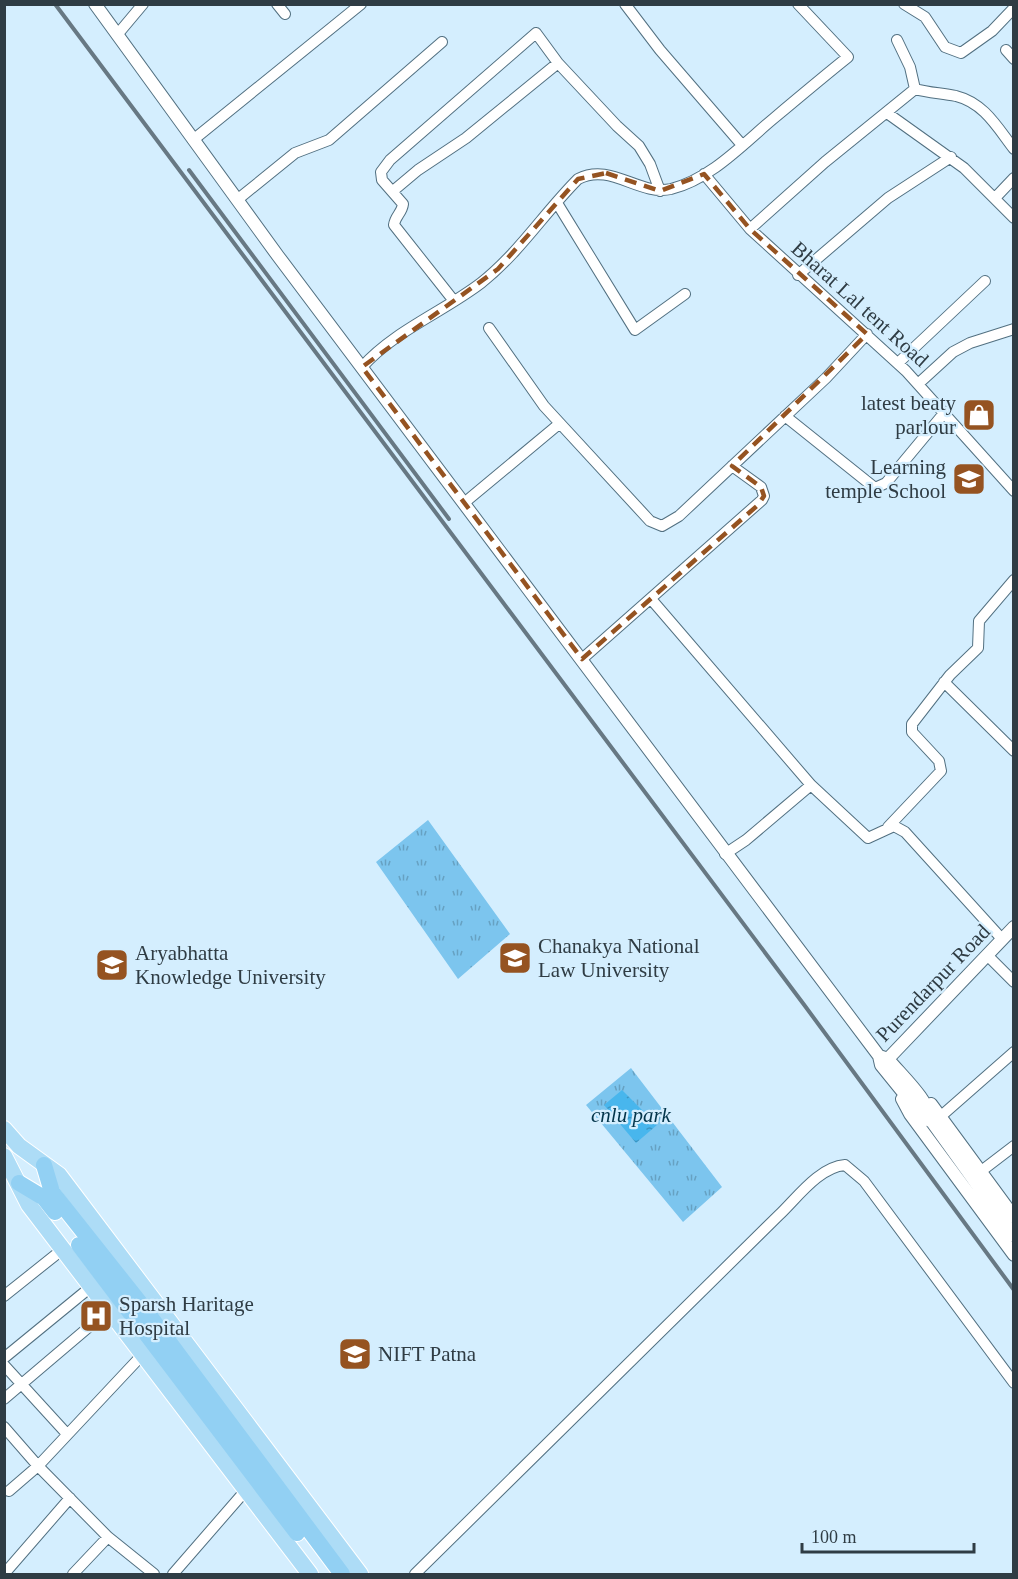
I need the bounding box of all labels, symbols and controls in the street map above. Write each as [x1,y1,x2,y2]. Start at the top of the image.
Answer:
street label: Bharat Lal tent Road [787,236,934,372]
place label: latest beaty parlour [861,391,956,439]
shop icon: latest beaty parlour [961,397,997,433]
place label: Learning temple School [825,455,947,503]
school or university icon: Learning temple School [951,461,987,497]
street label: Purendarpur Road [871,919,995,1047]
place label: Chanakya National Law University [538,934,700,982]
school or university icon: Chanakya National Law University [497,940,533,976]
place label: Aryabhatta Knowledge University [135,941,326,989]
school or university icon: Aryabhatta Knowledge University [94,947,130,983]
park label: cnlu park [591,1103,672,1127]
place label: Sparsh Haritage Hospital [119,1292,254,1340]
hospital icon: Sparsh Haritage Hospital [78,1298,114,1334]
school or university icon: NIFT Patna [337,1336,373,1372]
place label: NIFT Patna [378,1342,477,1366]
scale bar [802,1516,974,1554]
text: 100 m [811,1527,857,1547]

